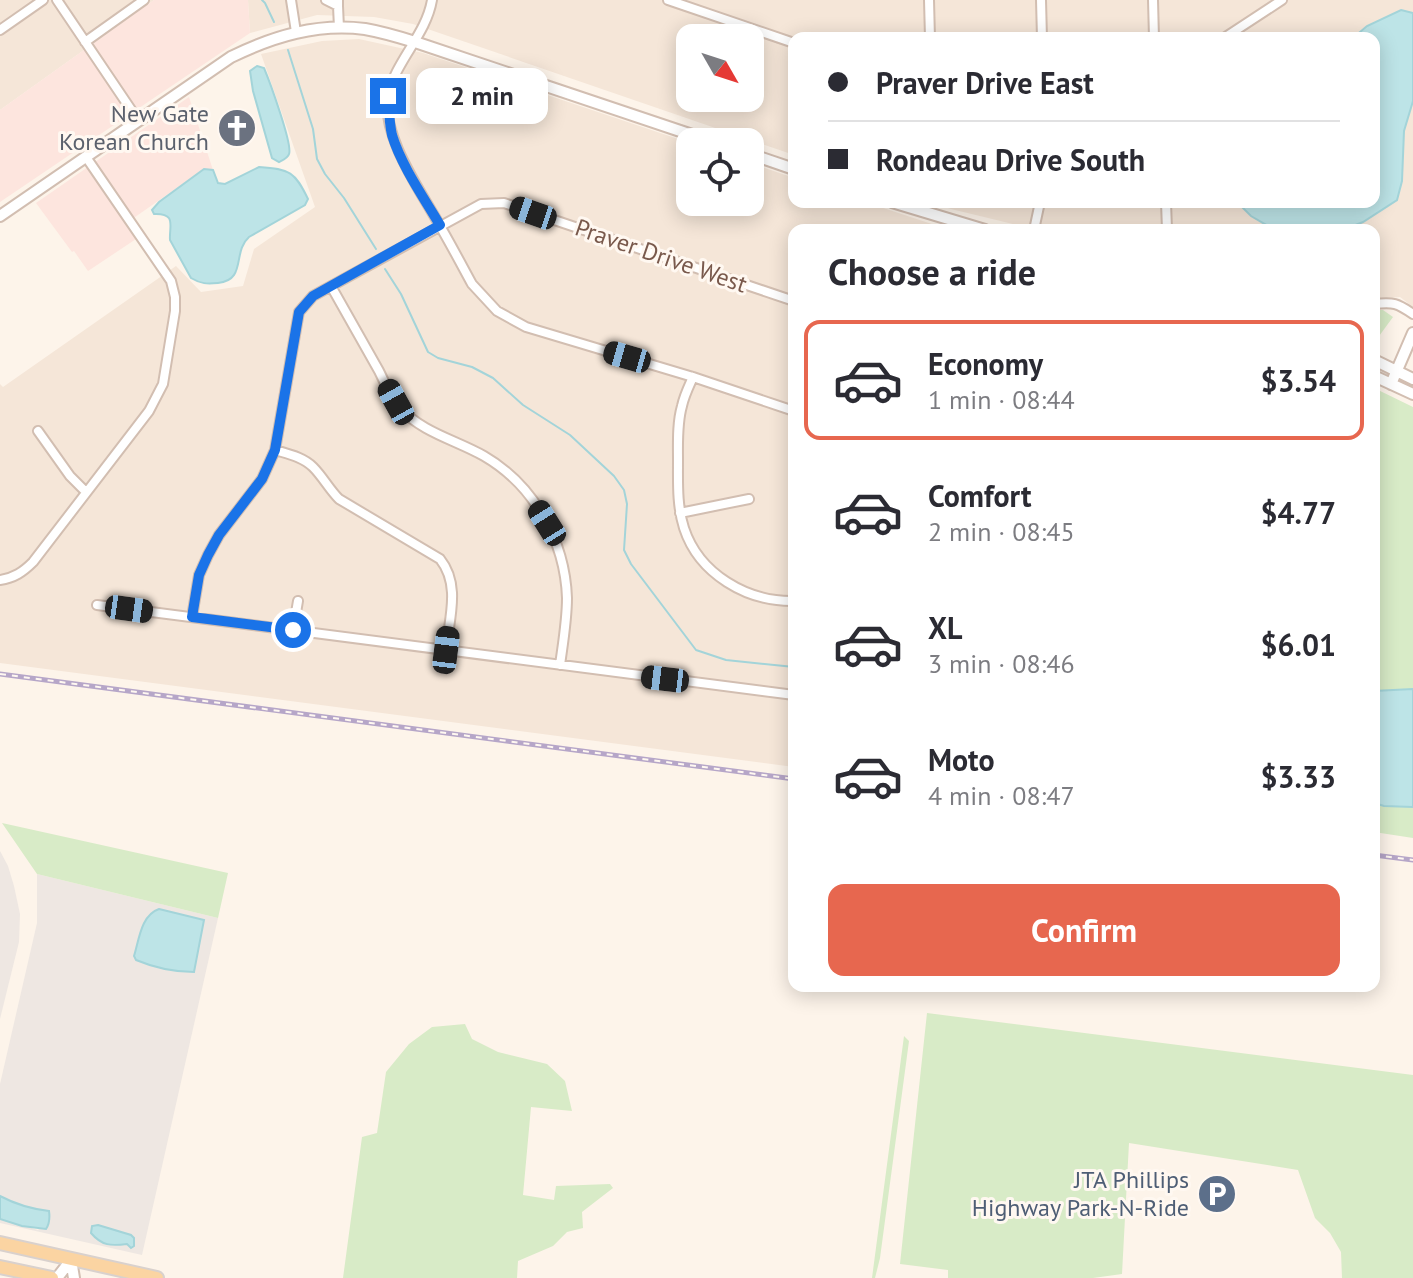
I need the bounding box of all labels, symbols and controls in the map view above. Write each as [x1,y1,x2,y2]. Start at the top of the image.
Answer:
north arrow [676,24,764,112]
map controls [676,24,764,216]
text: Praver Drive East [876,63,1094,102]
callout: 2 min [416,68,548,124]
route end [370,78,406,114]
text: 2 min [450,79,514,112]
place label: New Gate Korean Church [59,98,209,157]
church icon: New Gate Korean Church [216,107,258,149]
button: locate [676,128,764,216]
text: Rondeau Drive South [876,140,1145,179]
car [506,194,560,232]
street label: Praver Drive West [571,212,751,299]
text: Choose a ride [828,248,1036,295]
car [601,339,653,375]
icon: car [832,344,904,416]
text: Economy [928,344,1043,383]
text: $3.54 [1261,361,1336,400]
car [374,375,418,429]
text: 1 min · 08:44 [928,383,1075,416]
icon: car [832,476,904,548]
text: Comfort [928,476,1031,515]
text: $4.77 [1261,493,1336,532]
car [524,496,570,550]
text: 2 min · 08:45 [928,515,1075,548]
car [104,594,154,624]
icon: car [832,608,904,680]
text: XL [928,608,962,647]
route start [275,612,311,648]
car [431,625,461,675]
text: $6.01 [1261,625,1336,664]
text: 3 min · 08:46 [928,647,1075,680]
car [640,664,690,694]
icon: car [832,740,904,812]
text: Moto [928,740,995,779]
text: $3.33 [1261,757,1336,796]
text: 4 min · 08:47 [928,779,1075,812]
button: Confirm [828,884,1340,976]
place label: JTA Phillips Highway Park-N-Ride [972,1164,1189,1223]
parking icon: JTA Phillips Highway Park-N-Ride [1196,1173,1238,1215]

